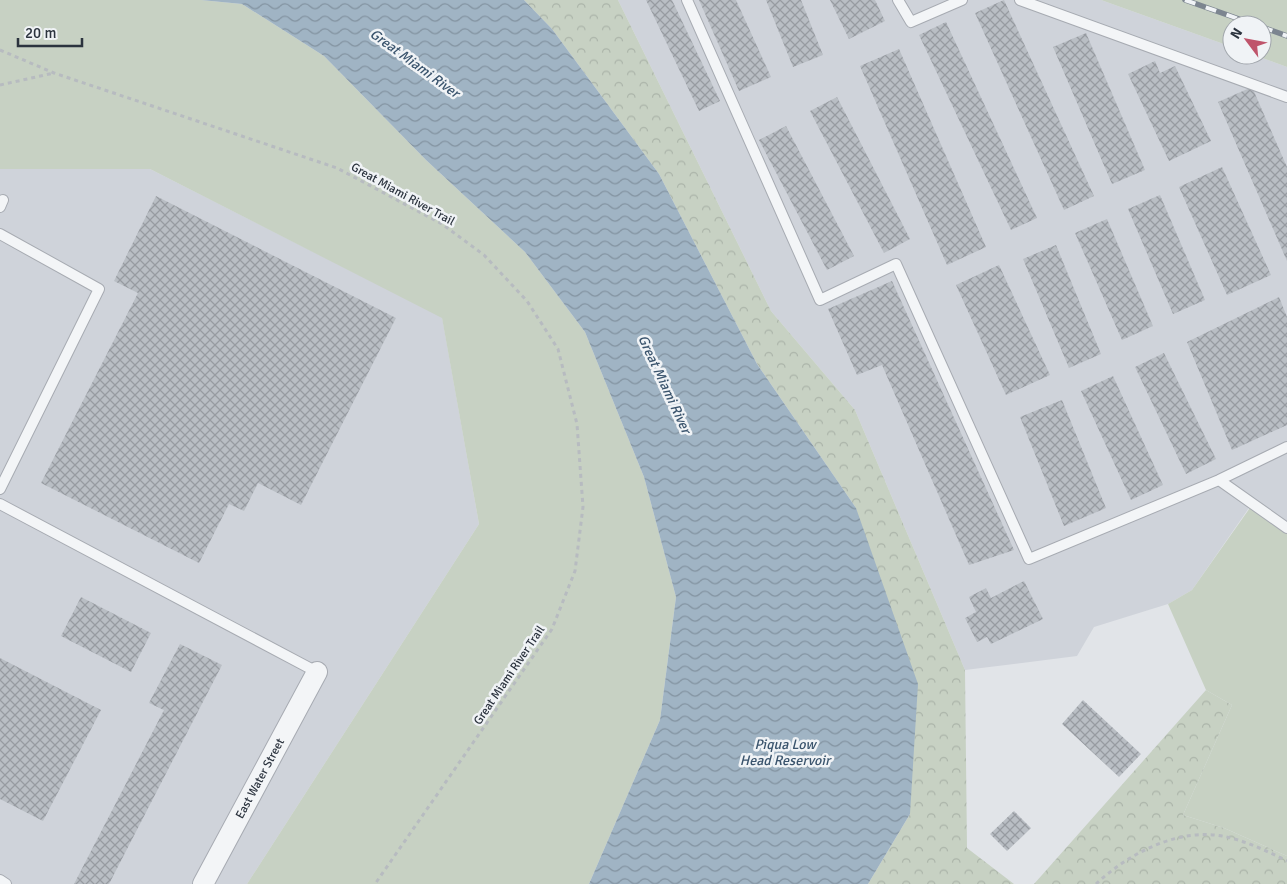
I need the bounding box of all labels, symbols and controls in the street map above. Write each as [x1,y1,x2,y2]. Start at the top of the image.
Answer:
scale bar [18,15,81,47]
north arrow [1222,15,1272,65]
text: 20 m [25,24,56,42]
water label: Great Miami River [367,25,464,103]
text: N [1227,25,1246,42]
street label: Great Miami River Trail [348,160,458,229]
water label: Great Miami River [634,332,696,438]
street label: Great Miami River Trail [471,622,548,728]
street label: East Water Street [233,736,288,821]
water label: Piqua Low Head Reservoir [740,736,832,769]

